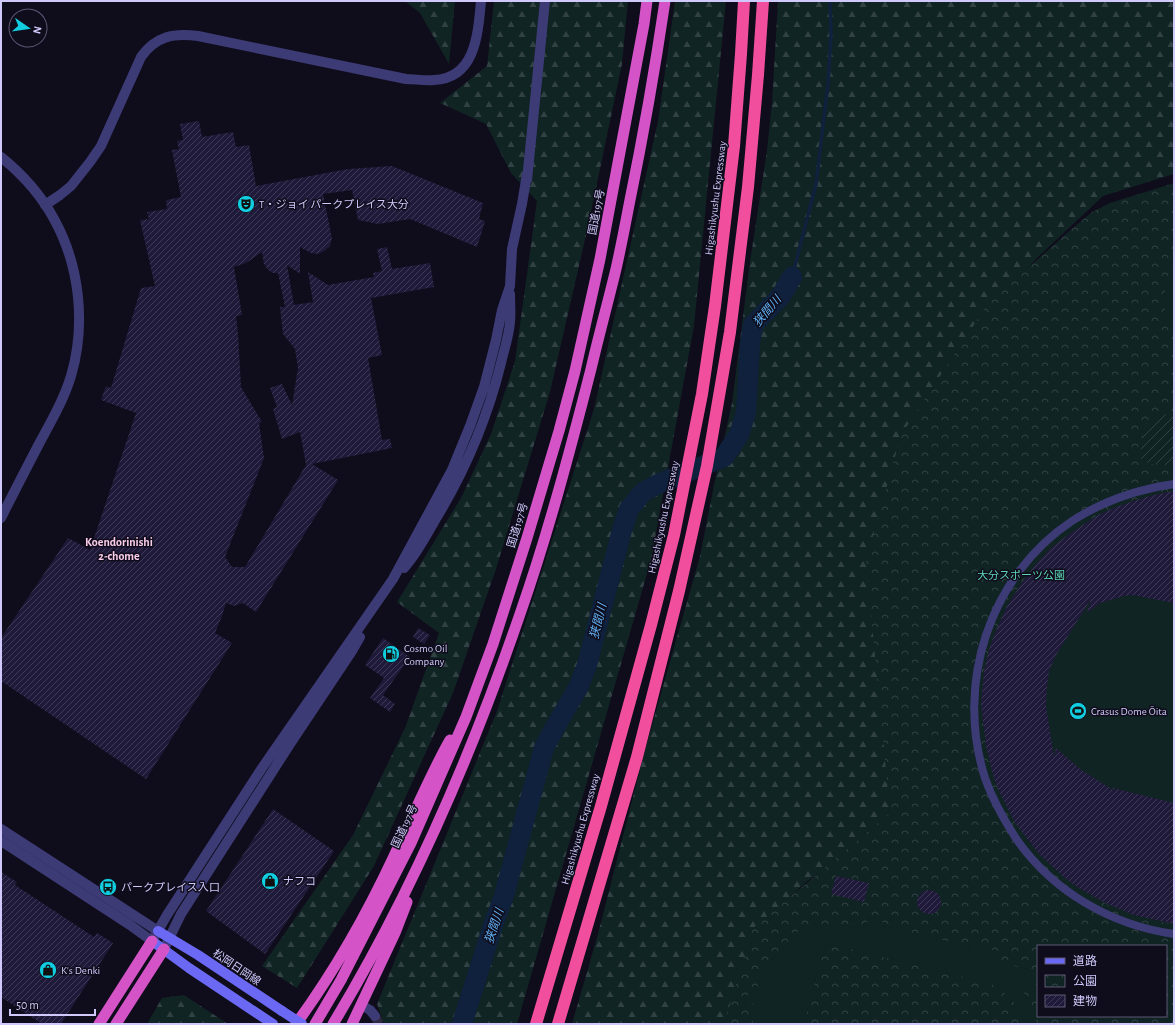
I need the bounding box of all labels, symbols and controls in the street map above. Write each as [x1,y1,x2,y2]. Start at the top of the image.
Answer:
north arrow [8,8,48,48]
text: N [31,25,43,35]
street label: Higashikyushu Expressway [703,140,728,256]
street label: 国道197号 [586,188,606,236]
theatre icon: T・ジョイ パークプレイス大分 [236,194,256,214]
place label: T・ジョイ パークプレイス大分 [259,198,409,210]
water label: 狭間川 [750,291,784,329]
street label: Higashikyushu Expressway [646,460,681,574]
street label: 国道197号 [504,501,530,549]
district label: Koendorinishi 2-chome [85,536,153,562]
park label: 大分スポーツ公園 [977,569,1065,581]
water label: 狭間川 [587,600,609,640]
place label: Cosmo Oil Company [404,643,447,667]
fuel station icon: Cosmo Oil Company [381,644,401,664]
sports icon: Crasus Dome Ōita [1068,701,1088,721]
place label: Crasus Dome Ōita [1091,706,1167,717]
street label: Higashikyushu Expressway [559,772,602,886]
street label: 国道197号 [389,802,419,850]
shop icon: ナフコ [260,871,280,891]
place label: ナフコ [283,876,316,887]
bus stop icon: パークプレイス入口 [98,877,118,897]
place label: パークプレイス入口 [121,882,220,893]
water label: 狭間川 [482,905,506,945]
legend [1037,945,1167,1017]
street label: 松岡日岡線 [211,947,263,987]
text: 道路 [1073,954,1097,967]
shop icon: K's Denki [38,960,58,980]
place label: K's Denki [61,965,100,976]
text: 公園 [1073,975,1097,987]
scale bar [10,991,95,1017]
text: 建物 [1073,994,1097,1007]
text: 50 m [16,999,39,1011]

